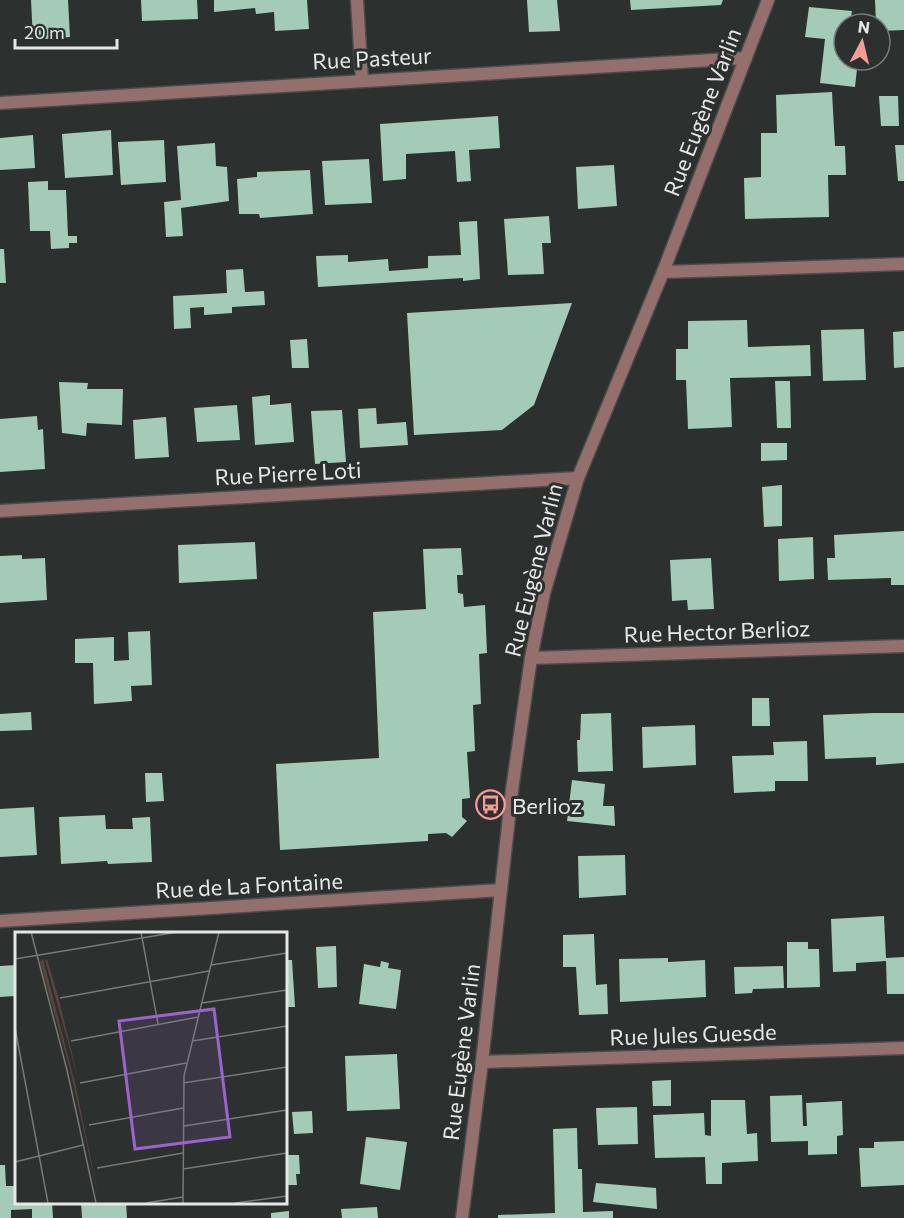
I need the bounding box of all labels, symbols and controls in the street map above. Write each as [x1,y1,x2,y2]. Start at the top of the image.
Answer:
scale bar [15,12,117,50]
north arrow [832,12,892,72]
text: N [857,16,871,37]
text: 20 m [24,21,65,43]
street label: Rue Eugène Varlin [658,24,746,200]
street label: Rue Pasteur [312,41,433,75]
street label: Rue Pierre Loti [214,456,362,490]
street label: Rue Eugène Varlin [498,480,568,660]
street label: Rue Hector Berlioz [623,614,811,648]
bus stop icon: Berlioz [475,789,507,821]
place label: Berlioz [512,792,582,819]
street label: Rue de La Fontaine [155,867,343,903]
inset map [15,932,286,1203]
street label: Rue Eugène Varlin [437,962,485,1142]
street label: Rue Jules Guesde [609,1018,777,1050]

